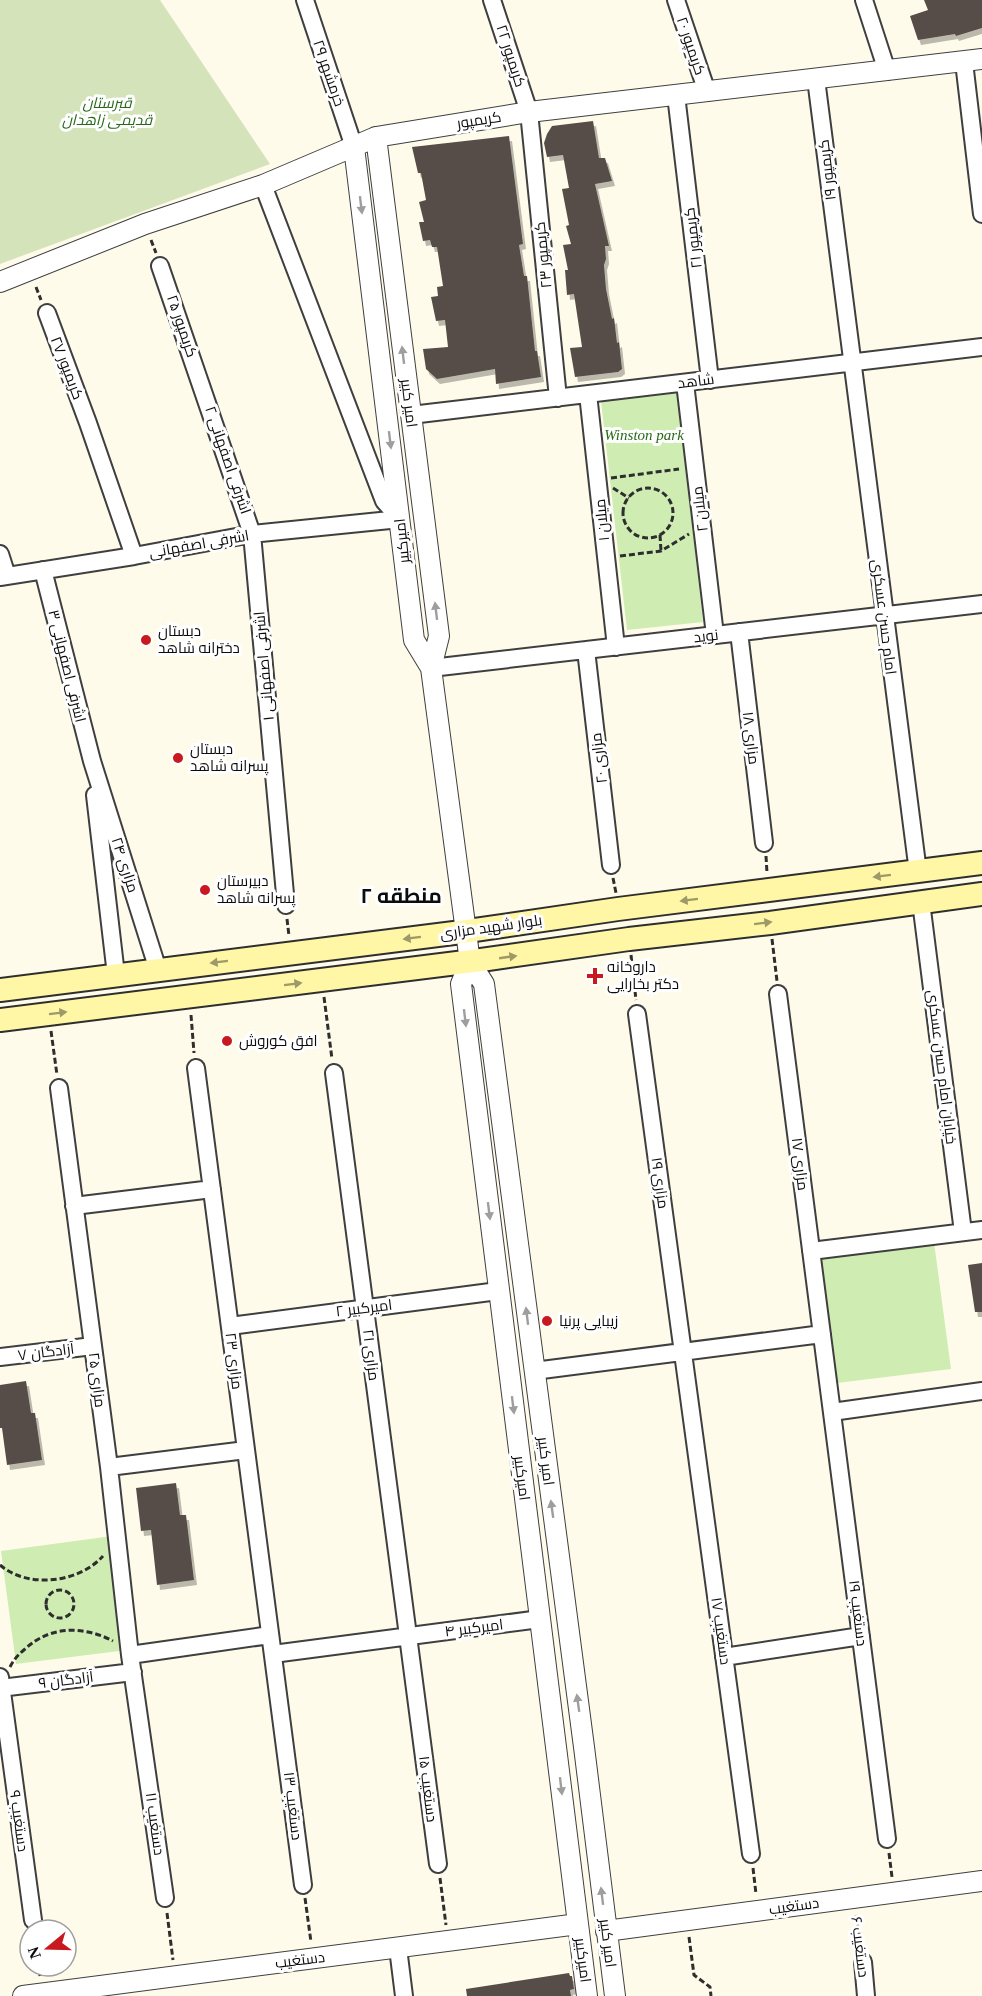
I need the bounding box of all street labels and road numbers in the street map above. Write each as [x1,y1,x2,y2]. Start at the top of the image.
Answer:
street label: کریمپور ۲۰ [672,15,708,78]
street label: کریمپور ۲۲ [492,23,529,90]
street label: خرمشهر ۲۹ [308,38,348,109]
street label: کریمپور [455,109,503,134]
street label: کریمپور ۱۹ [815,138,841,201]
street label: کریمپور ۲۱ [681,206,707,269]
street label: کریمپور ۲۳ [532,221,556,289]
street label: کریمپور ۲۵ [162,293,200,360]
street label: کریمپور ۲۷ [46,334,86,402]
street label: شاهد [677,371,715,391]
street label: امیر کبیر [397,377,420,428]
street label: اشرفی اصفهانی ۲ [200,404,254,517]
street label: میلان ۲ [689,485,713,533]
street label: میلان ۱ [592,498,614,542]
street label: امیرکبیر [392,518,413,565]
street label: اشرفی اصفهانی [148,527,251,563]
street label: امام حسن عسکری [867,558,899,676]
street label: اشرفی اصفهانی ۳ [43,608,89,724]
street label: اشرفی اصفهانی ۱ [251,610,279,721]
street label: نوید [693,627,719,646]
street label: مزاری ۱۸ [738,711,762,766]
street label: مزاری ۲۰ [588,731,612,784]
street label: مزاری ۲۴ [107,835,141,895]
street label: بلوار شهید مزاری [439,912,543,944]
street label: خیابان امام حسن عسکری [923,989,959,1145]
street label: مزاری ۱۷ [787,1137,811,1192]
street label: مزاری ۱۹ [646,1156,672,1210]
street label: امیرکبیر ۲ [335,1297,393,1320]
street label: مزاری ۲۱ [358,1328,382,1382]
street label: مزاری ۲۳ [221,1332,245,1391]
street label: آزادگان ۷ [17,1341,75,1365]
street label: مزاری ۲۵ [84,1352,108,1409]
street label: امیر کبیر [534,1435,557,1486]
street label: امیرکبیر [510,1454,533,1502]
street label: دستغیب ۱۹ [846,1579,870,1647]
street label: دستغیب ۱۷ [708,1596,734,1666]
street label: امیرکبیر ۴ [444,1616,504,1641]
street label: آزادگان ۹ [38,1669,95,1693]
street label: دستغیب ۱۵ [416,1755,440,1823]
street label: دستغیب ۱۳ [281,1771,305,1841]
street label: دستغیب ۹ [7,1789,31,1853]
street label: دستغیب ۱۱ [143,1792,167,1856]
street label: دستغیب [768,1895,820,1917]
street label: دستغیب ۶ [848,1916,872,1978]
street label: امیر کبیر [596,1917,619,1968]
street label: امیرکبیر [571,1936,594,1984]
street label: دستغیب [274,1949,326,1971]

